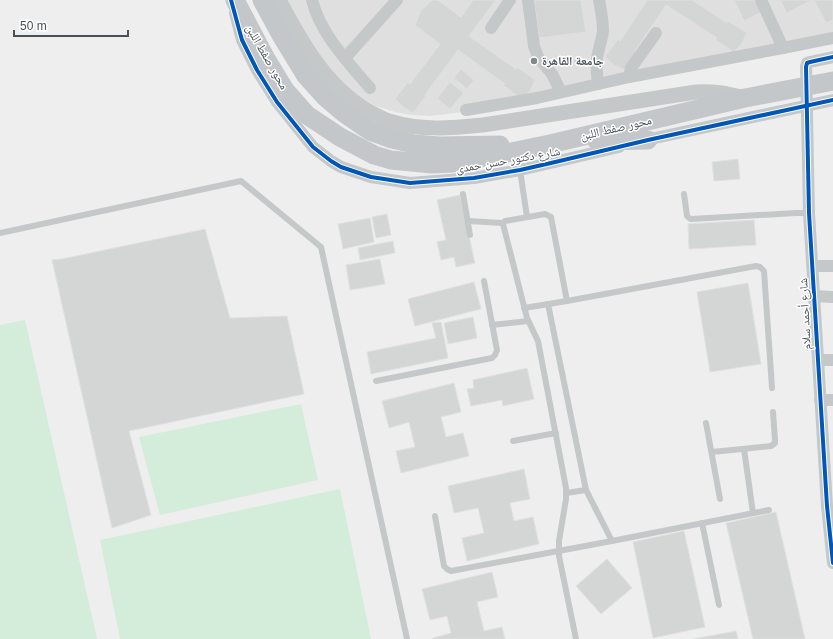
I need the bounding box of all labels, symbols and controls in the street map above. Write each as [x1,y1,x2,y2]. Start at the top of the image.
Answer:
scale bar [14,12,128,38]
text: 50 m [20,19,47,33]
street label: محور صفط اللبن [242,22,291,92]
place label: جامعة القاهرة [542,54,604,68]
marker: جامعة القاهرة [529,56,539,66]
street label: محور صفط اللبن [579,113,653,143]
street label: شارع دكتور حسن حمدى [455,144,561,177]
street label: شارع أحمد سلام [796,278,815,350]

